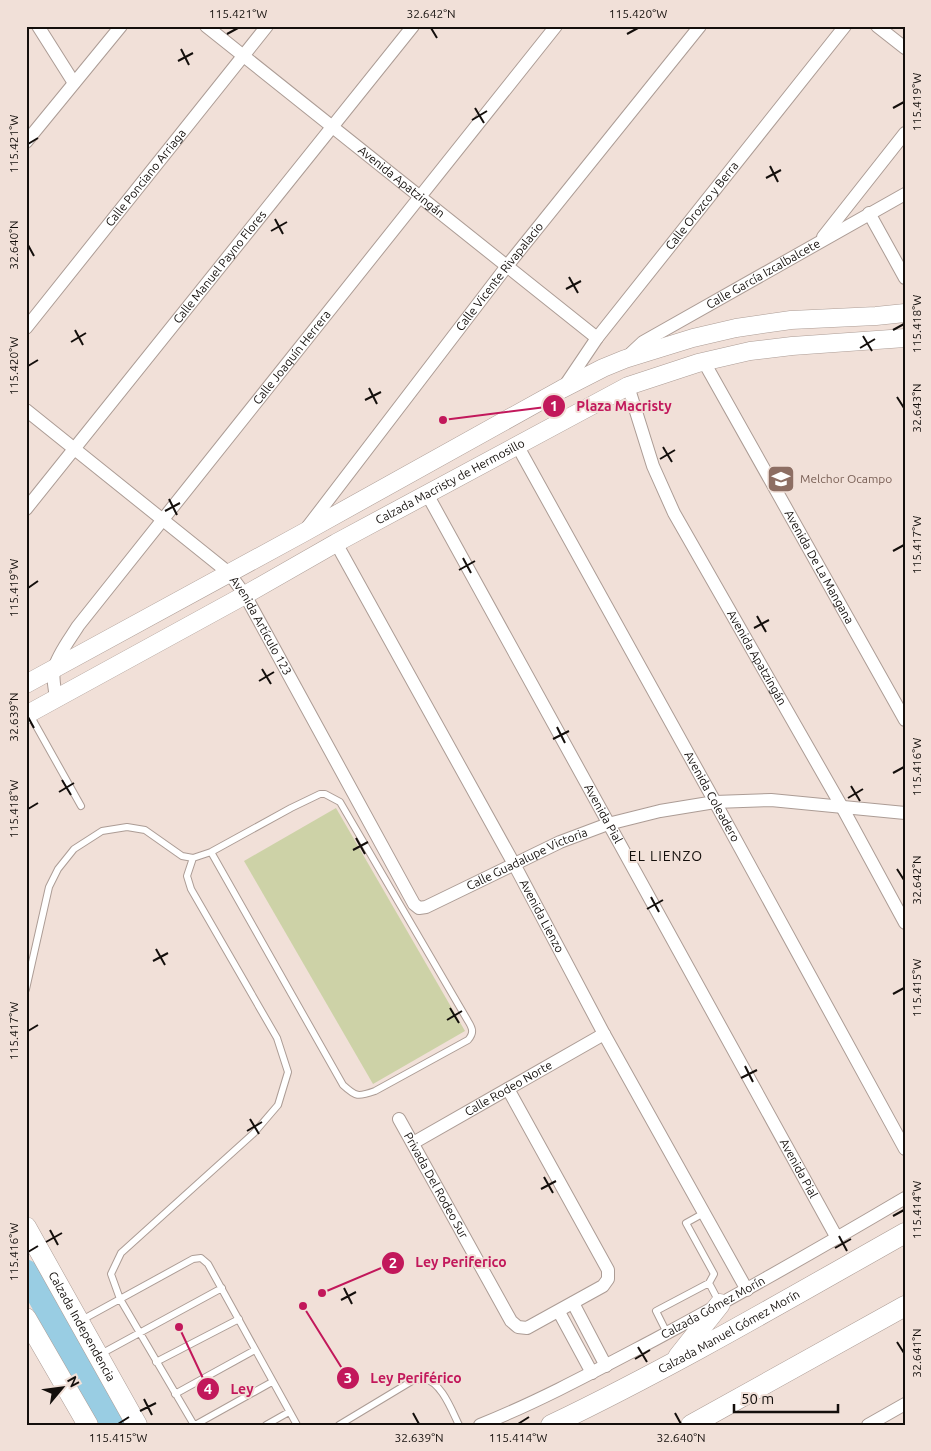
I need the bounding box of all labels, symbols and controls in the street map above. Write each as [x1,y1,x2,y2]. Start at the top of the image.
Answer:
text: 115.421°W [209,7,267,20]
text: 32.642°N [406,7,456,20]
text: 115.420°W [609,7,667,20]
text: 115.419°W [910,73,923,131]
text: 115.421°W [7,115,20,173]
street label: Calle Ponciano Arriaga [103,126,188,229]
street label: Avenida Apatzingán [356,143,448,220]
street label: Calle Orozco y Berra [663,159,741,252]
street label: Calle Manuel Payno Flores [170,208,268,326]
text: 32.640°N [7,220,20,270]
street label: Calle Vicente Rivapalacio [453,220,545,333]
street label: Calle García Izcalbalcete [704,236,822,311]
text: 115.418°W [910,295,923,353]
street label: Calle Joaquín Herrera [250,308,333,407]
text: 115.420°W [7,337,20,395]
text: 32.643°N [910,383,923,433]
callout: Plaza Macristy [541,391,682,420]
text: 1 [550,397,558,414]
text: Plaza Macristy [576,398,672,414]
street label: Calzada Macristy de Hermosillo [373,436,527,527]
school or university icon: Melchor Ocampo [766,464,796,494]
place label: Melchor Ocampo [800,472,892,485]
street label: Avenida De La Mangana [782,508,857,626]
text: 115.417°W [910,516,923,574]
text: 115.419°W [7,559,20,617]
street label: Avenida Artículo 123 [228,574,294,677]
street label: Avenida Apatzingán [725,608,789,707]
text: 32.639°N [7,692,20,742]
text: 115.416°W [910,738,923,796]
street label: Avenida Coleadero [682,749,743,844]
text: 115.418°W [7,780,20,838]
street label: Avenida Pial [582,782,625,845]
street label: Calle Guadalupe Victoria [464,825,589,892]
district label: EL LIENZO [629,848,703,864]
text: 32.642°N [910,855,923,905]
street label: Avenida Lienzo [517,877,567,955]
text: 115.415°W [910,959,923,1017]
text: 115.417°W [7,1002,20,1060]
street label: Calle Rodeo Norte [462,1058,554,1118]
street label: Privada Del Rodeo Sur [402,1130,471,1241]
street label: Avenida Pial [778,1136,821,1200]
text: 115.414°W [910,1181,923,1239]
text: 115.416°W [7,1223,20,1281]
callout: Ley Periferico [380,1248,517,1277]
text: 2 [389,1254,397,1271]
text: Ley Periferico [415,1254,507,1270]
street label: Calzada Independencia [46,1269,118,1383]
street label: Calzada Gómez Morín [659,1273,767,1341]
street label: Calzada Manuel Gómez Morín [656,1287,802,1375]
text: 32.641°N [910,1328,923,1378]
callout: Ley Periférico [336,1363,472,1392]
north arrow [38,1364,88,1414]
text: 3 [344,1369,352,1386]
text: Ley Periférico [370,1370,462,1386]
text: N [64,1373,83,1390]
callout: Ley [195,1375,263,1404]
text: 4 [204,1380,212,1397]
text: Ley [230,1381,254,1397]
scale bar [734,1381,837,1413]
text: 50 m [741,1390,774,1407]
text: 115.415°W [89,1431,147,1444]
text: 32.639°N [394,1431,444,1444]
text: 115.414°W [489,1431,547,1444]
text: 32.640°N [656,1431,706,1444]

